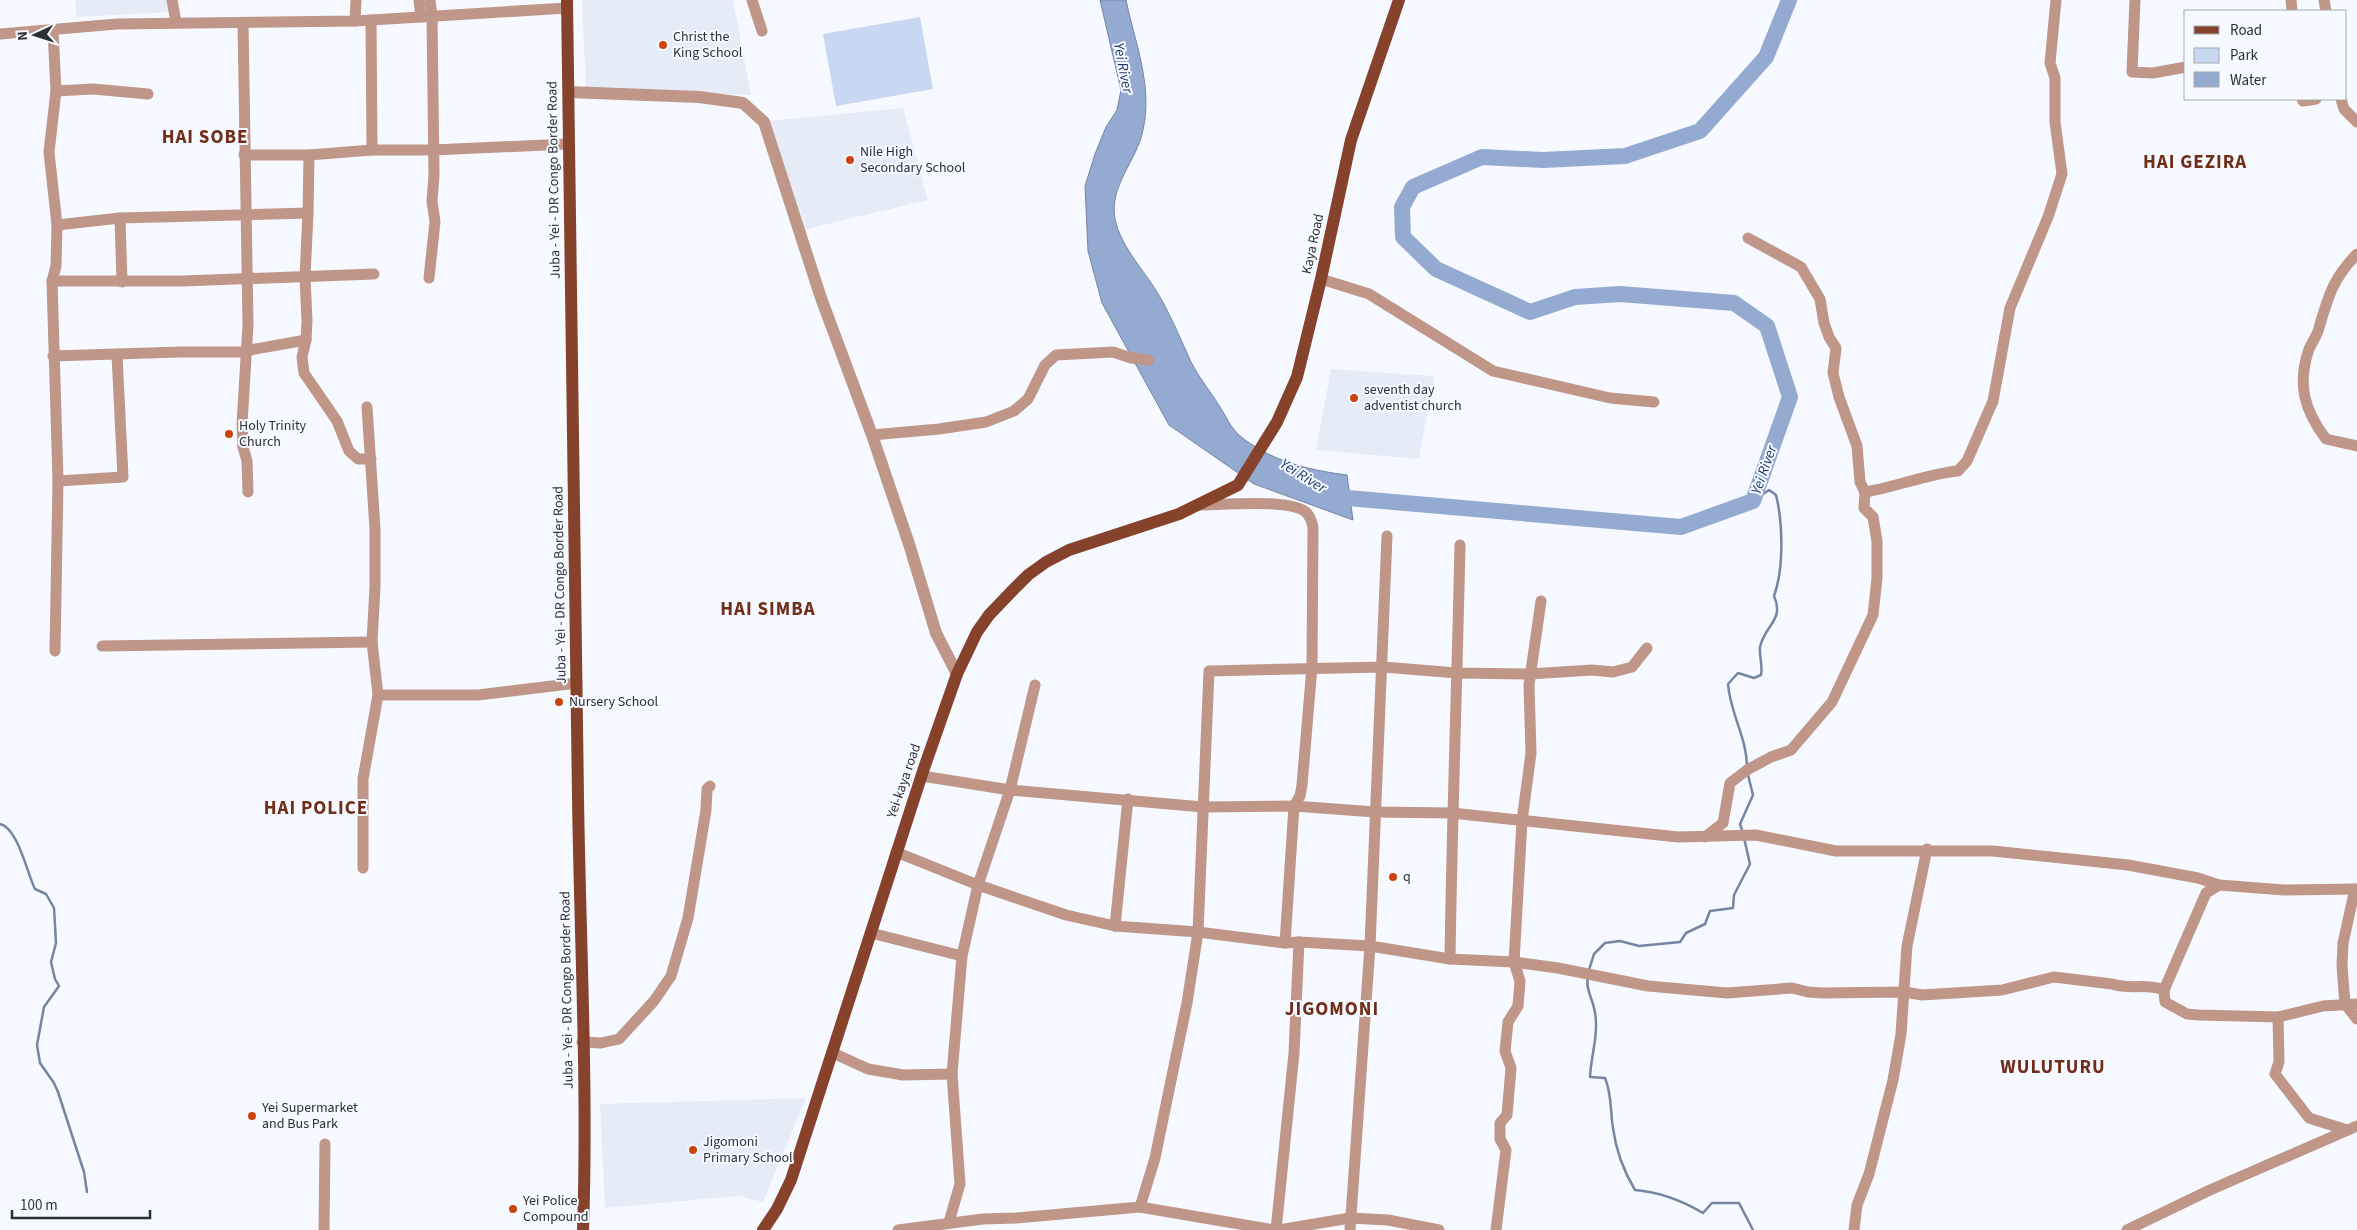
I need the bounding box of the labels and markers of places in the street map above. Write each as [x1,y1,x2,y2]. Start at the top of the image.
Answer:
place label: Christ the King School [673,27,743,63]
marker: Christ the King School [657,39,669,51]
place label: Nile High Secondary School [860,142,966,178]
marker: Nile High Secondary School [844,154,856,166]
place label: seventh day adventist church [1364,380,1462,416]
marker: seventh day adventist church [1348,392,1360,404]
place label: Holy Trinity Church [239,416,307,452]
marker: Holy Trinity Church [223,428,235,440]
place label: Nursery School [569,692,658,712]
marker: Nursery School [553,696,565,708]
place label: q [1403,867,1411,887]
marker: q [1387,871,1399,883]
place label: Yei Supermarket and Bus Park [261,1098,358,1134]
marker: Yei Supermarket and Bus Park [246,1110,258,1122]
place label: Jigomoni Primary School [703,1132,793,1168]
marker: Jigomoni Primary School [687,1144,699,1156]
place label: Yei Police Compound [522,1191,589,1227]
marker: Yei Police Compound [507,1203,519,1215]

